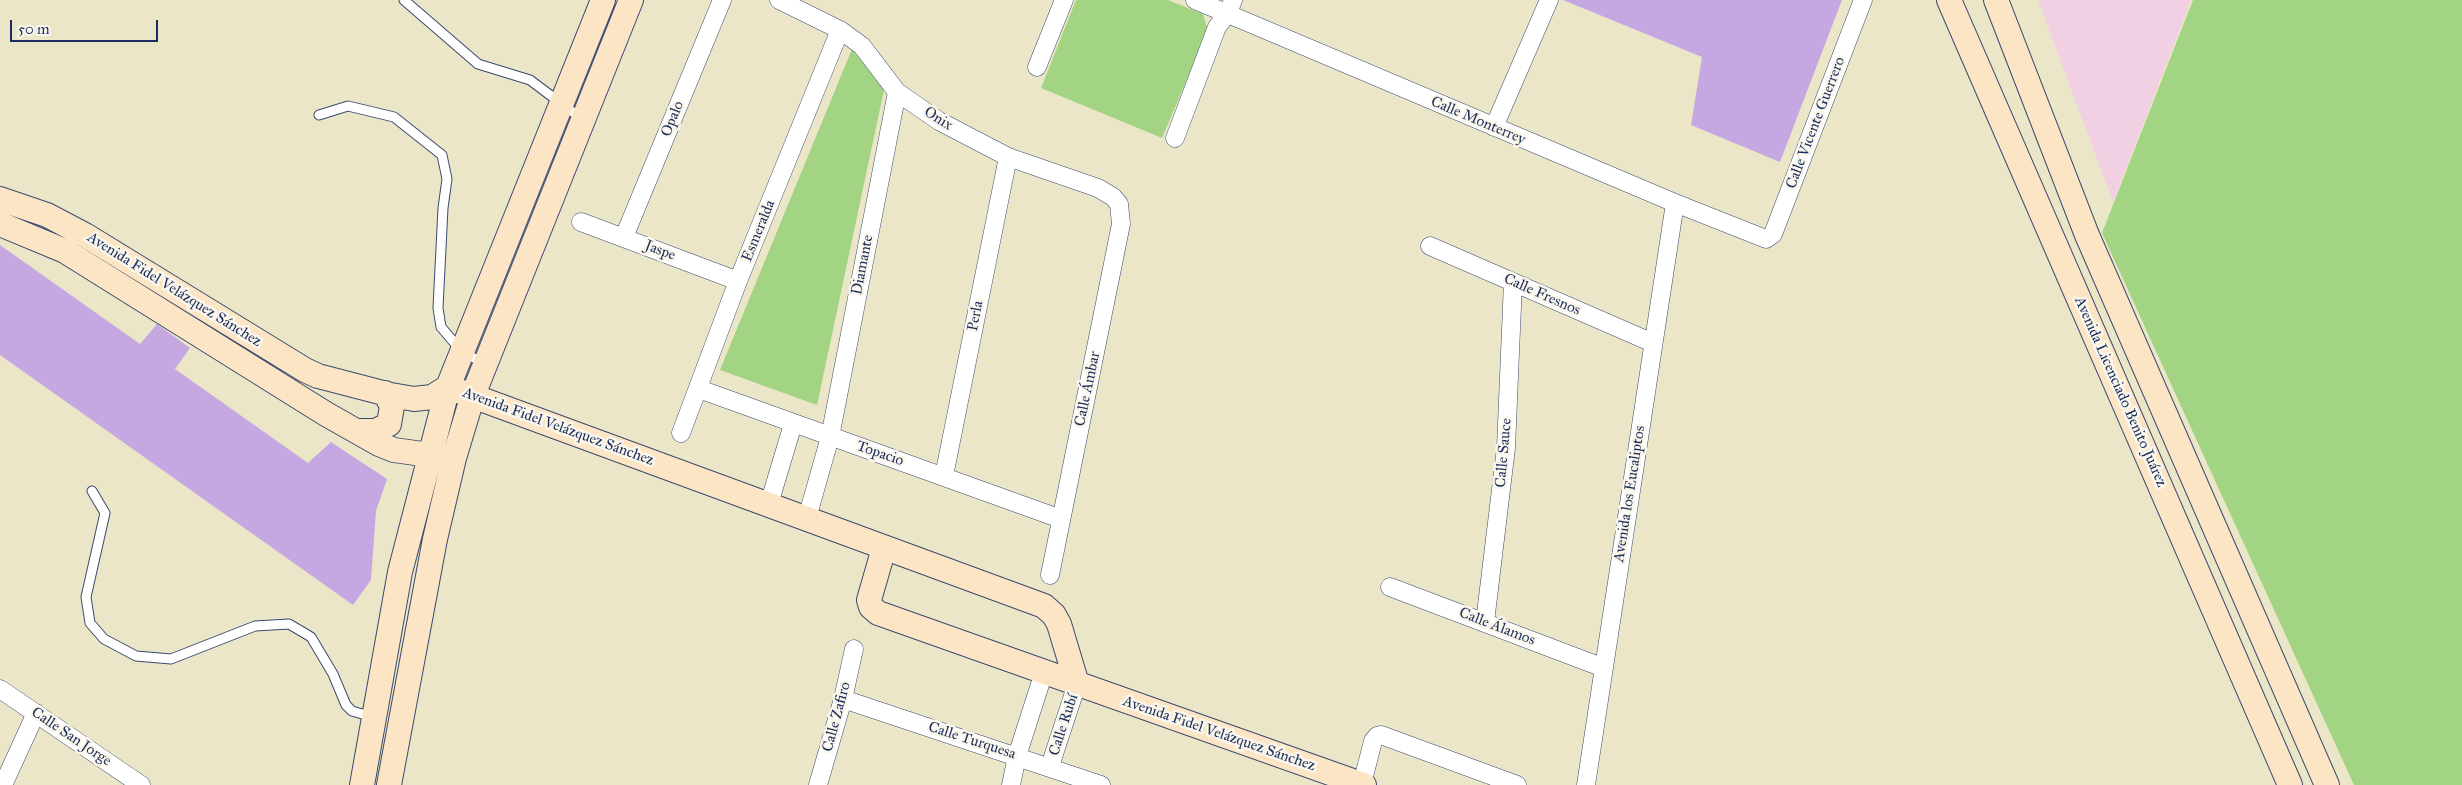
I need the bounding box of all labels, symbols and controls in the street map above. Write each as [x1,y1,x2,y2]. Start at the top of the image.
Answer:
scale bar [12,10,160,42]
text: 50 m [18,20,50,38]
street label: Calle Vicente Guerrero [1783,55,1849,191]
street label: Calle Monterrey [1428,93,1528,149]
street label: Opalo [658,99,688,139]
street label: Onix [920,103,956,135]
street label: Esmeralda [739,198,779,264]
street label: Avenida Fidel Velázquez Sánchez [83,229,265,351]
street label: Diamante [848,233,878,297]
street label: Jaspe [642,237,678,265]
street label: Calle Fresnos [1501,270,1583,320]
street label: Avenida Licenciado Benito Juárez [2070,294,2170,490]
street label: Perla [964,299,988,333]
street label: Calle Ámbar [1071,350,1105,428]
street label: Avenida Fidel Velázquez Sánchez [460,384,656,470]
street label: Calle Sauce [1492,418,1516,488]
street label: Avenida los Eucaliptos [1610,424,1650,564]
street label: Topacio [854,438,906,470]
street label: Calle Álamos [1456,604,1538,650]
street label: Calle Zafiro [819,680,855,754]
street label: Calle Rubí [1046,692,1082,758]
street label: Avenida Fidel Velázquez Sánchez [1120,693,1318,775]
street label: Calle San Jorge [28,704,114,770]
street label: Calle Turquesa [926,718,1018,764]

